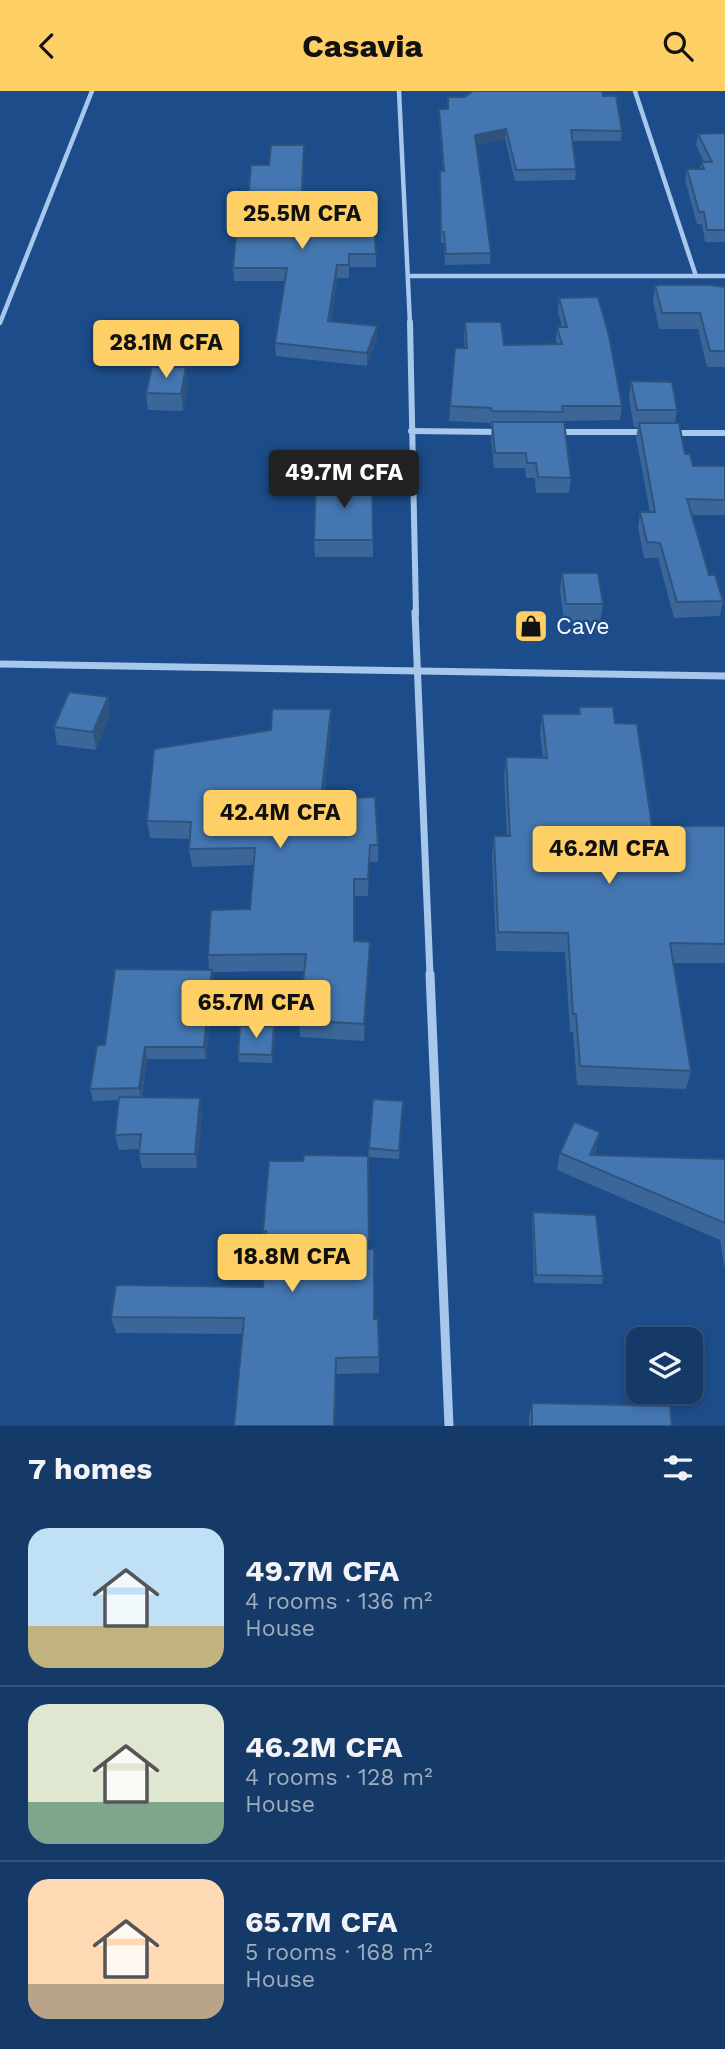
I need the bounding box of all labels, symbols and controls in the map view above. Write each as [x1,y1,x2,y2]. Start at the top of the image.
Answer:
icon: back [28,27,66,65]
text: Casavia [302,27,423,65]
icon: search [659,27,697,65]
pin: 25.5M CFA [222,191,382,251]
text: 25.5M CFA [243,200,361,227]
pin: 28.1M CFA [86,321,246,380]
text: 28.1M CFA [109,329,223,356]
pin: 49.7M CFA [264,451,424,510]
text: 49.7M CFA [285,459,403,486]
shop icon: Cave [512,607,550,645]
place label: Cave [556,613,610,640]
pin: 42.4M CFA [200,791,360,850]
text: 42.4M CFA [219,799,341,826]
pin: 46.2M CFA [529,827,689,886]
text: 46.2M CFA [549,835,669,862]
pin: 65.7M CFA [176,981,336,1040]
text: 65.7M CFA [198,989,314,1016]
pin: 18.8M CFA [212,1235,372,1294]
text: 18.8M CFA [234,1243,350,1270]
map controls [626,1327,703,1404]
button: layers [626,1327,703,1404]
icon: filters [659,1449,697,1487]
text: 7 homes [28,1451,152,1486]
text: 49.7M CFA [245,1553,399,1588]
icon: home [84,1556,168,1640]
text: 4 rooms · 136 m² [245,1588,433,1615]
text: House [245,1615,315,1642]
text: 46.2M CFA [245,1729,403,1764]
icon: home [84,1732,168,1816]
text: 4 rooms · 128 m² [245,1764,433,1791]
text: House [245,1791,315,1818]
text: 65.7M CFA [245,1904,398,1939]
icon: home [84,1907,168,1991]
text: 5 rooms · 168 m² [245,1939,433,1966]
text: House [245,1966,315,1993]

